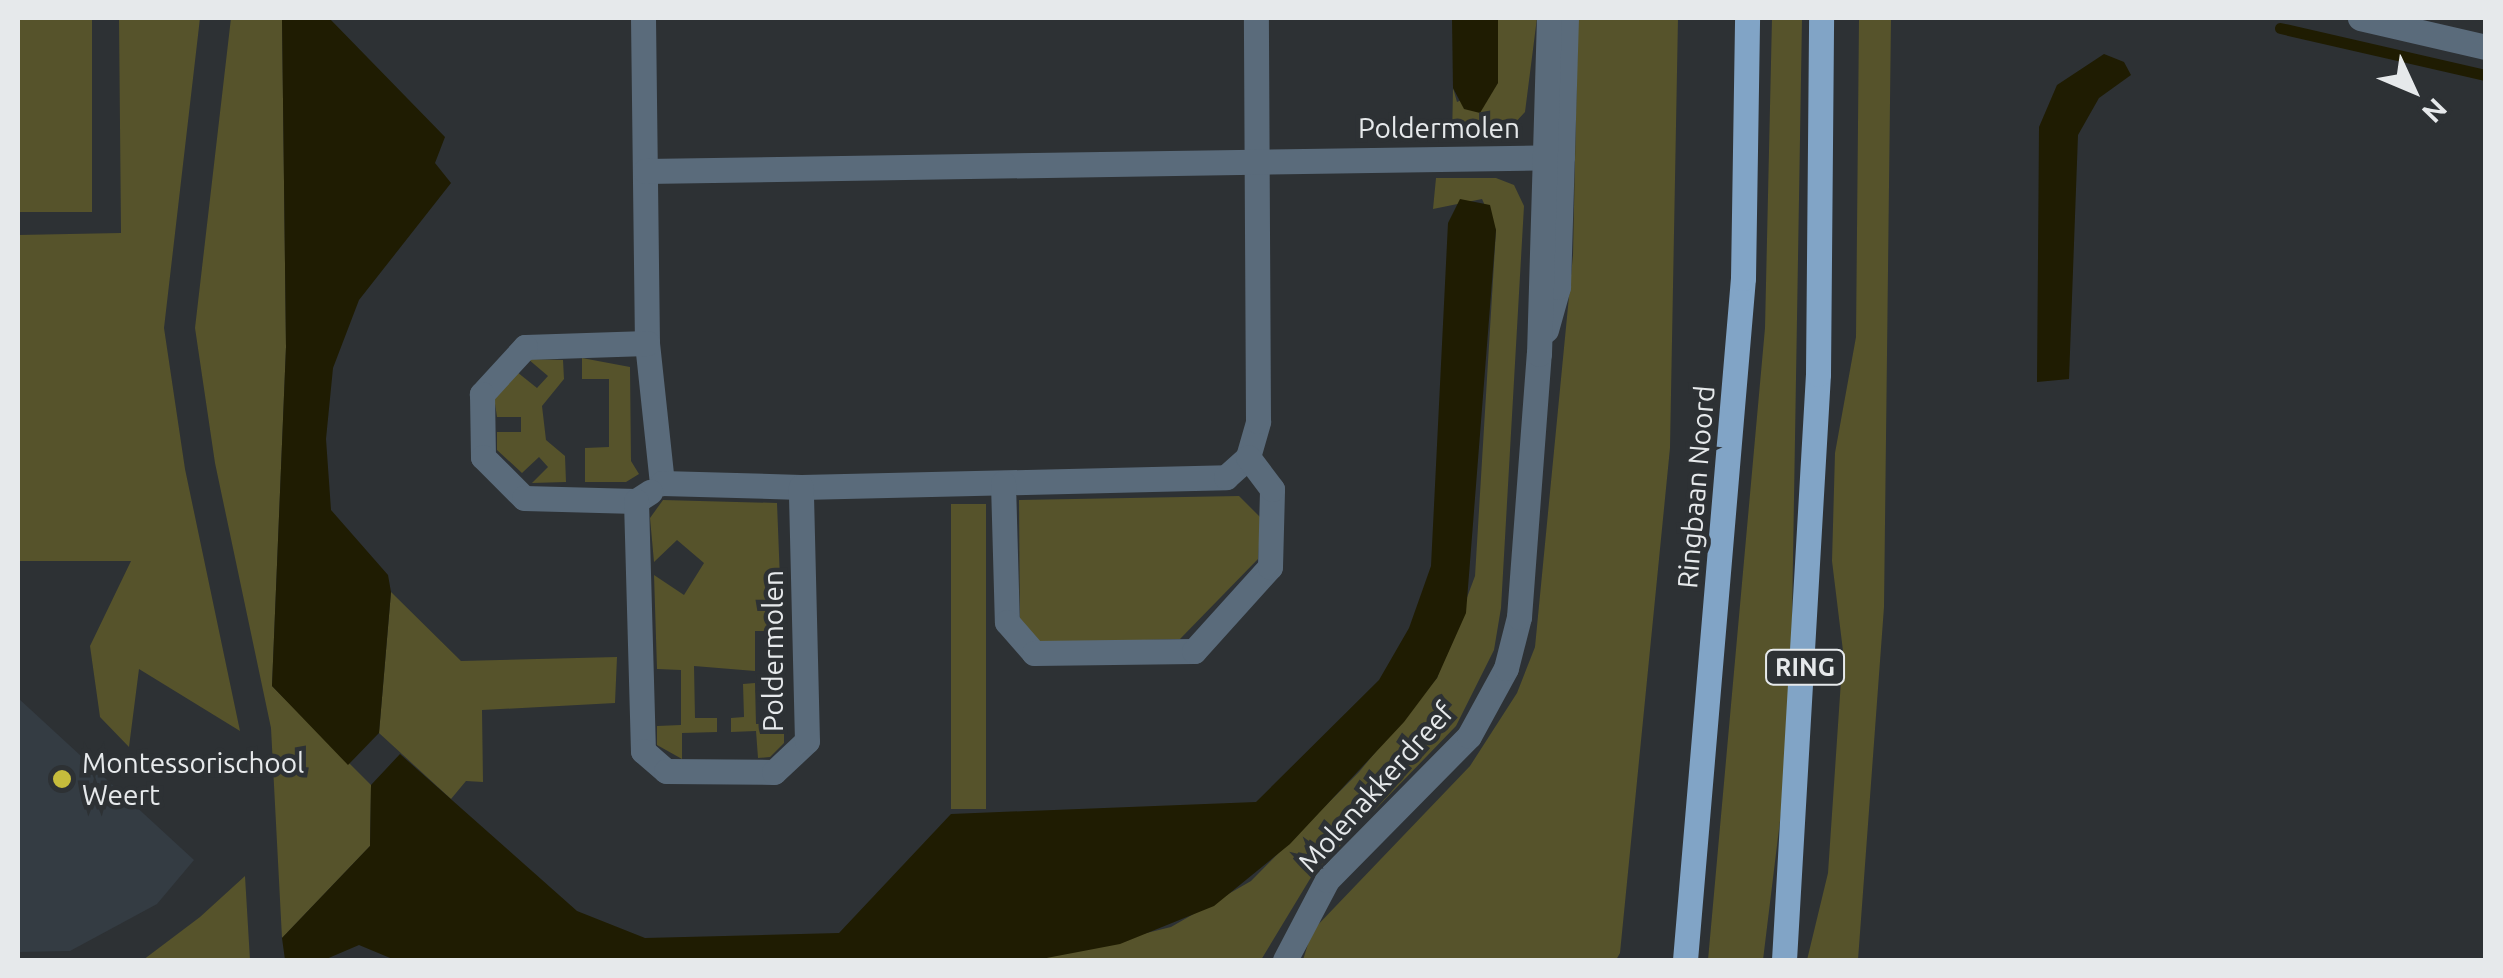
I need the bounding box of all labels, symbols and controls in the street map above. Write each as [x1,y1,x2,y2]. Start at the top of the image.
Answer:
north arrow [2363,40,2463,140]
text: N [2417,93,2453,129]
street label: Poldermolen [1358,111,1520,145]
street label: Ringbaan Noord [1670,384,1722,590]
street label: Poldermolen [756,570,790,732]
road number: RING [1765,647,1845,687]
street label: Molenakkerdreef [1291,695,1461,879]
place label: Montessorischool Weert [82,746,304,812]
marker: Montessorischool Weert [51,768,73,790]

